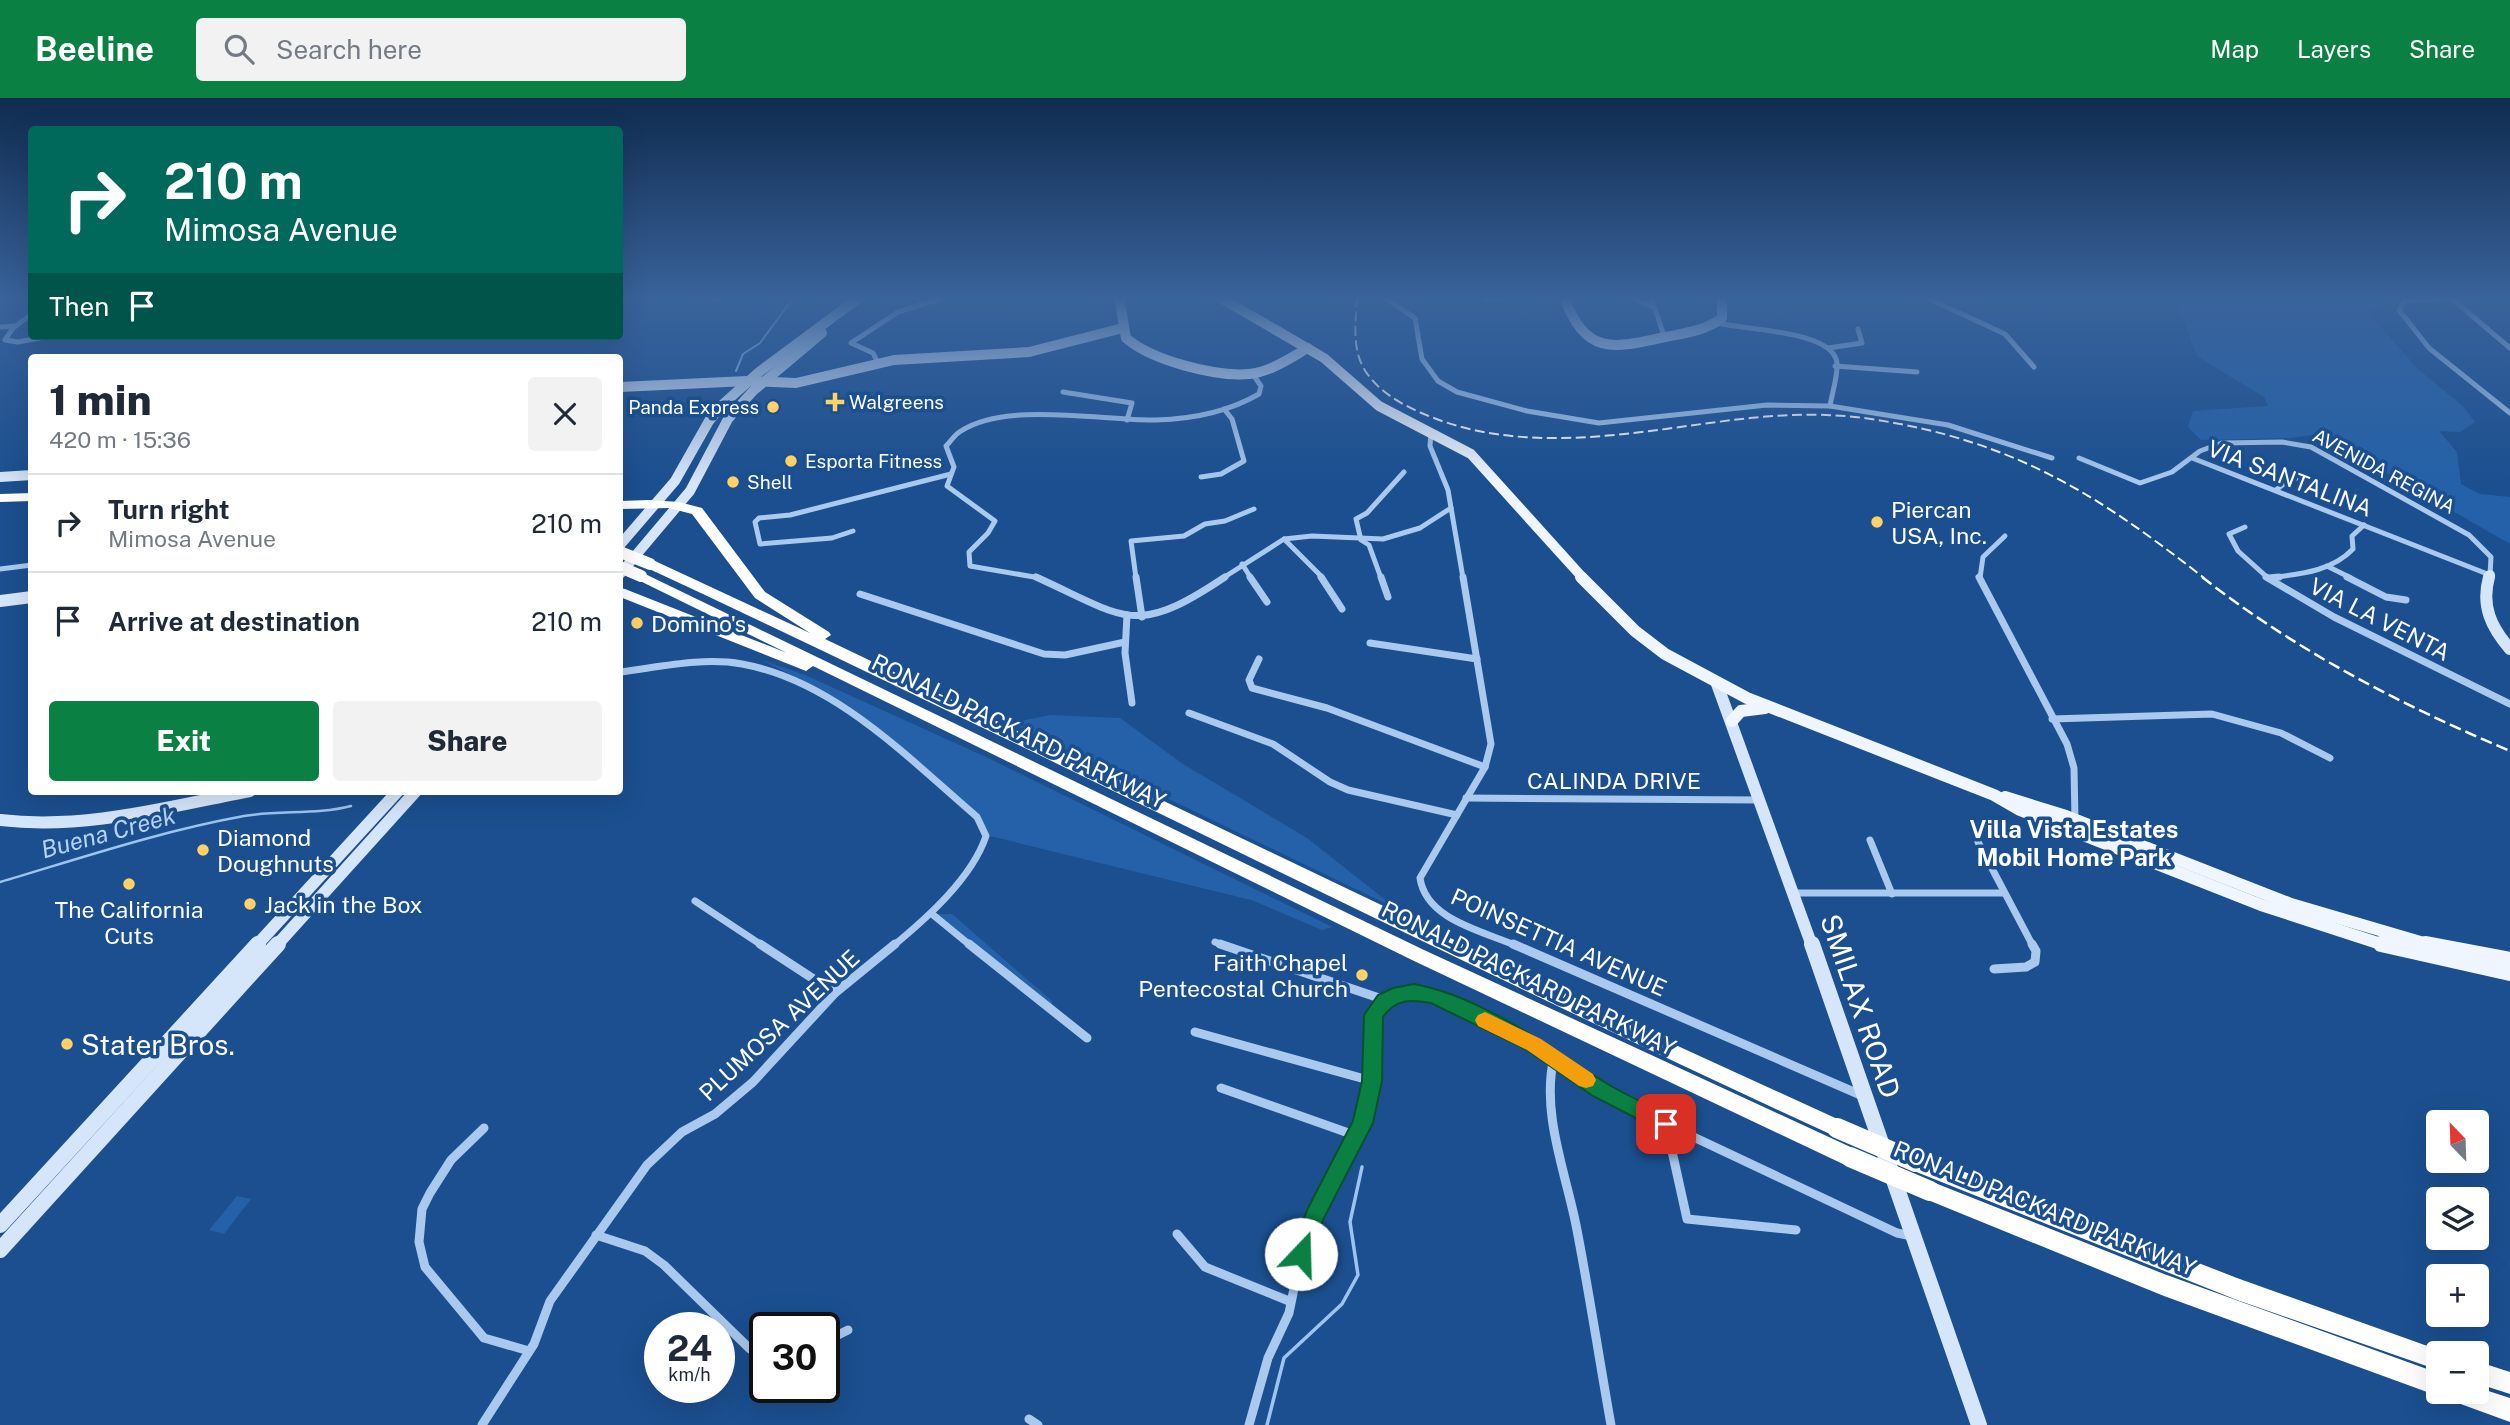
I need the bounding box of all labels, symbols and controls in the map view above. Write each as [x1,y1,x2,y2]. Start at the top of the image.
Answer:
search box [196,18,686,81]
text: Beeline [35,30,154,68]
icon: search [220,30,258,68]
text: Search here [276,34,422,65]
text: Map [2210,35,2259,63]
text: Layers [2297,35,2371,63]
text: Share [2409,35,2475,63]
text: 210 m [164,152,303,210]
icon: right [49,154,140,245]
text: Mimosa Avenue [164,211,398,248]
icon: arrive [123,287,161,325]
text: Then [49,291,109,322]
text: 1 min [49,375,152,424]
button: close [528,377,602,451]
place label: Walgreens [849,391,944,413]
marker: Walgreens [827,394,843,410]
place label: Panda Express [628,396,759,418]
marker: Panda Express [765,399,781,415]
street label: AVENIDA REGINA [2309,424,2459,518]
text: 420 m · 15:36 [49,426,191,453]
street label: VIA SANTALINA [2204,434,2376,522]
place label: Esporta Fitness [805,450,942,472]
marker: Esporta Fitness [783,453,799,469]
place label: Shell [747,471,793,493]
marker: Shell [725,474,741,490]
text: Turn right [108,494,230,525]
place label: Piercan USA, Inc. [1891,496,1987,549]
icon: right [49,504,87,542]
text: 210 m [531,508,602,539]
marker: Piercan USA, Inc. [1869,514,1885,530]
text: Mimosa Avenue [108,525,276,552]
street label: VIA LA VENTA [2305,572,2455,666]
icon: arrive [49,602,87,640]
text: Arrive at destination [108,606,360,637]
text: 210 m [531,606,602,637]
place label: Domino's [651,610,746,637]
marker: Domino's [629,615,645,631]
street label: RONALD PACKARD PARKWAY [868,648,1170,814]
button: Exit [49,701,319,781]
button: Share [333,701,602,781]
street label: CALINDA DRIVE [1527,767,1701,794]
water label: Buena Creek [38,801,178,863]
district label: Villa Vista Estates Mobil Home Park [1970,815,2179,871]
place label: Diamond Doughnuts [217,824,334,877]
marker: Diamond Doughnuts [195,842,211,858]
marker: The California Cuts [121,876,137,892]
street label: POINSETTIA AVENUE [1447,882,1671,1002]
place label: Jack in the Box [264,891,423,918]
street label: RONALD PACKARD PARKWAY [1378,895,1680,1061]
place label: The California Cuts [55,896,203,949]
marker: Jack in the Box [242,896,258,912]
street label: SMILAX ROAD [1814,910,1908,1102]
street label: PLUMOSA AVENUE [693,944,865,1106]
place label: Faith Chapel Pentecostal Church [1138,949,1348,1002]
marker: Faith Chapel Pentecostal Church [1354,967,1370,983]
place label: Stater Bros. [81,1028,235,1061]
marker: Stater Bros. [59,1036,75,1052]
pin [1636,1094,1696,1154]
icon: arrive [1647,1105,1685,1143]
north arrow [2426,1110,2488,1172]
map controls [2426,1110,2489,1404]
street label: RONALD PACKARD PARKWAY [1890,1135,2200,1281]
button: layers [2426,1187,2489,1250]
position arrow [1264,1217,1338,1291]
button: + [2426,1264,2489,1327]
speed limit sign: 30 [749,1312,840,1403]
text: 24 [667,1328,712,1369]
button: − [2426,1341,2489,1404]
text: km/h [668,1364,711,1385]

